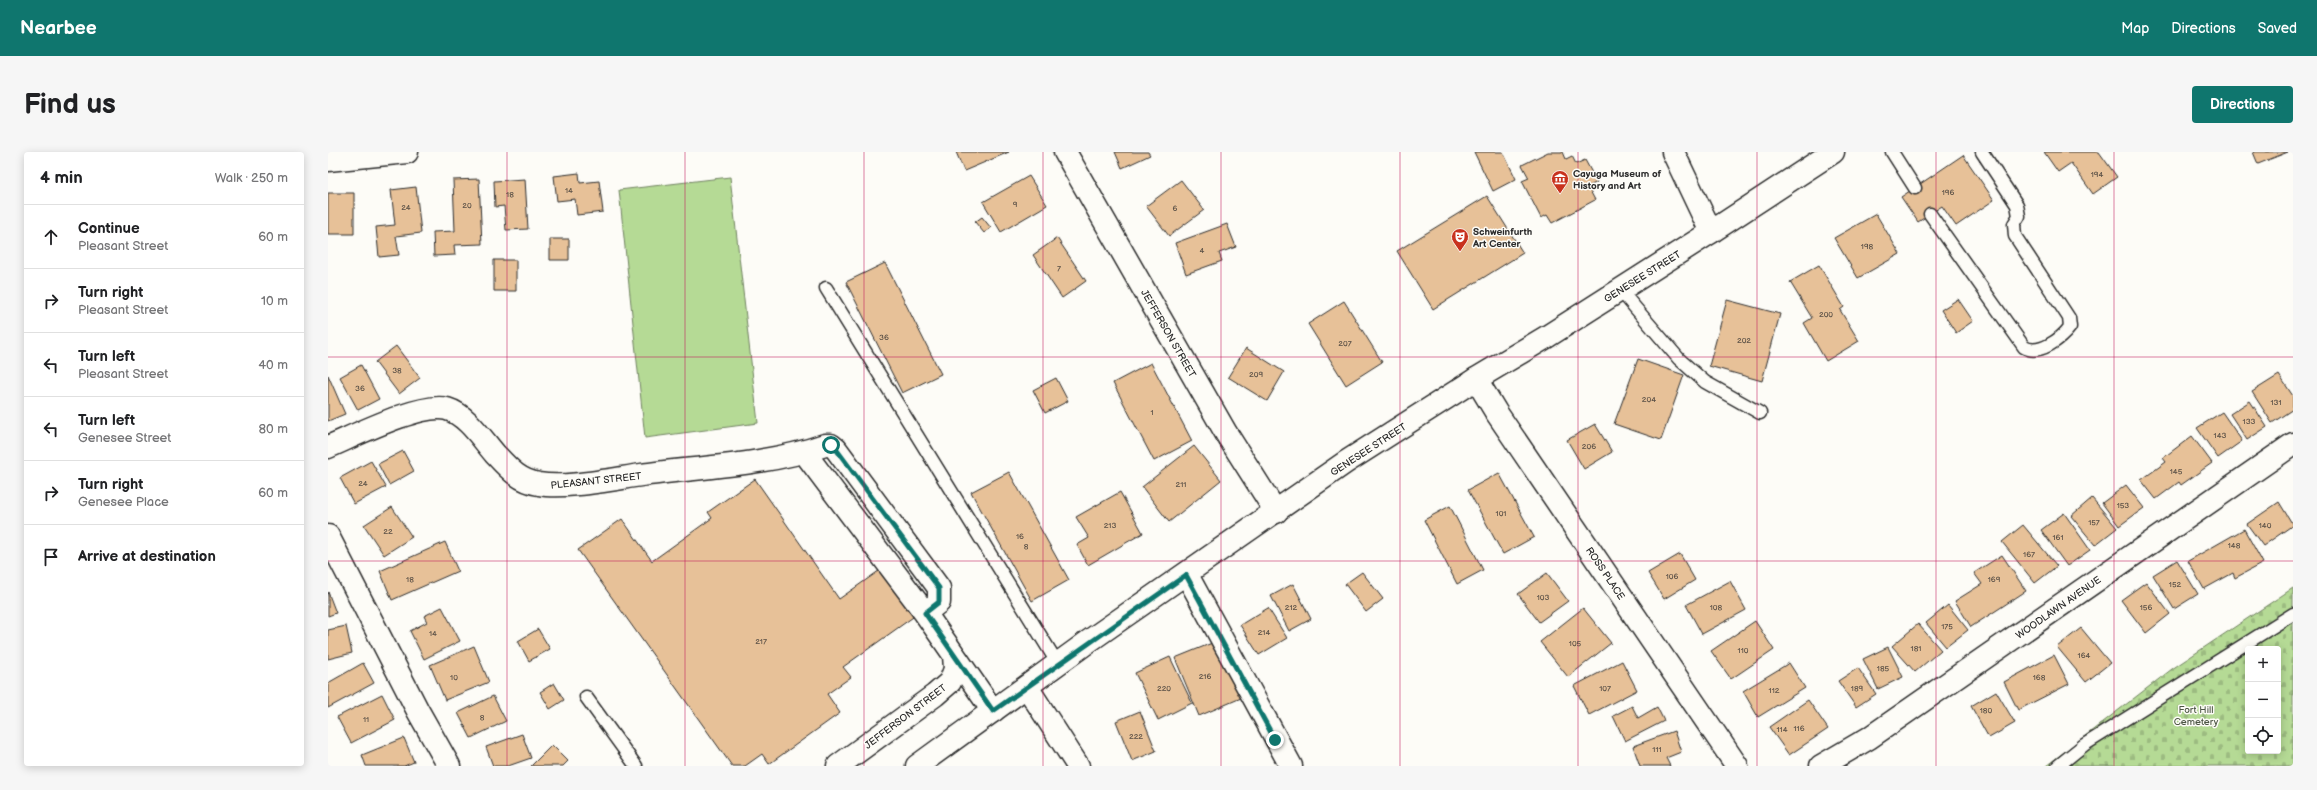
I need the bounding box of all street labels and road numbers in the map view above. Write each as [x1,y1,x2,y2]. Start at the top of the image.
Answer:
street label: GENESEE STREET [1602,248,1683,305]
street label: JEFFERSON STREET [1138,287,1198,380]
street label: GENESEE STREET [1328,421,1409,479]
street label: PLEASANT STREET [550,470,642,492]
street label: ROSS PLACE [1583,545,1627,603]
street label: WOODLAWN AVENUE [2014,574,2104,642]
street label: JEFFERSON STREET [862,682,949,752]

